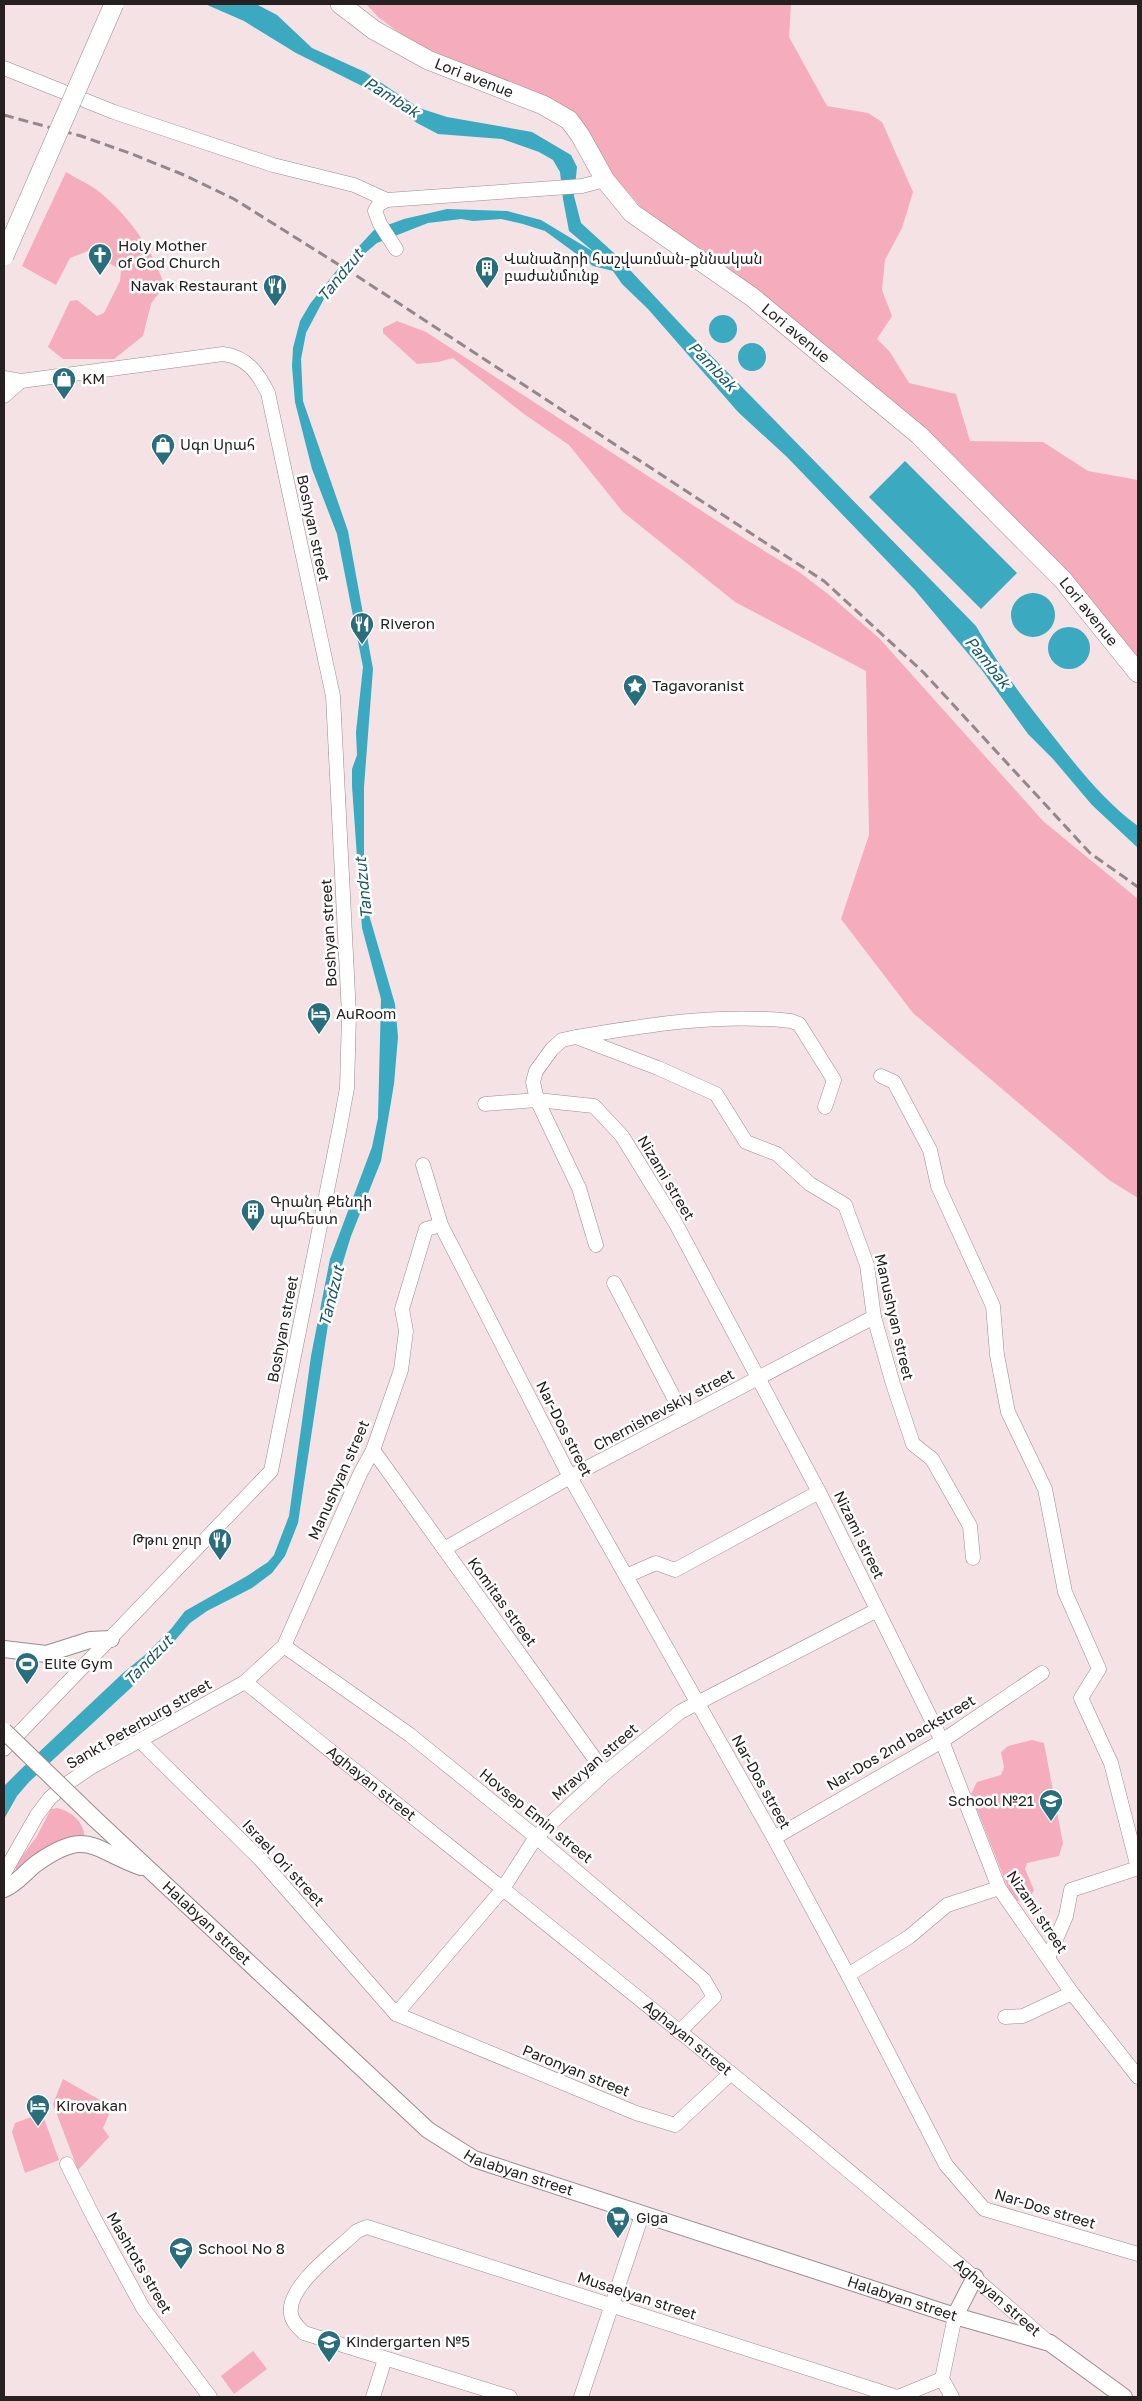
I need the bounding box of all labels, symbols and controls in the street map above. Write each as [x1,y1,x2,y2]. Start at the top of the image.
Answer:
street label: Lori avenue [432,54,517,101]
water label: Pambak [361,72,425,123]
place label: Holy Mother of God Church [118,236,220,271]
church icon: Holy Mother of God Church [87,242,113,276]
water label: Tandzut [313,244,368,305]
place label: Վանաձորի հաշվառման-քննական բաժանմունք [504,249,762,285]
building icon: Վանաձորի հաշվառման-քննական բաժանմունք [474,255,500,289]
restaurant icon: Navak Restaurant [262,273,288,307]
place label: Navak Restaurant [130,276,258,294]
street label: Lori avenue [759,299,834,366]
water label: Pambak [684,337,743,396]
shop icon: KM [51,366,77,400]
place label: KM [82,369,105,387]
shop icon: Սգո Սրահ [150,432,176,466]
place label: Սգո Սրահ [180,435,255,454]
street label: Boshyan street [294,473,334,583]
street label: Lori avenue [1056,573,1123,649]
restaurant icon: Riveron [349,611,375,645]
place label: Riveron [380,614,435,632]
water label: Pambak [961,632,1016,694]
place icon: Tagavoranist [622,673,648,707]
place label: Tagavoranist [652,676,744,694]
water label: Tandzut [350,855,376,920]
street label: Boshyan street [316,878,340,988]
hotel icon: AuRoom [306,1001,332,1035]
place label: AuRoom [336,1004,396,1022]
street label: Nizami street [635,1132,699,1223]
place label: Գրանդ Քենդի պահեստ [270,1192,372,1228]
building icon: Գրանդ Քենդի պահեստ [240,1198,266,1232]
street label: Manushyan street [872,1252,918,1382]
water label: Tandzut [314,1262,349,1328]
street label: Boshyan street [263,1274,301,1384]
street label: Chernishevskiy street [590,1364,737,1454]
street label: Nar-Dos street [533,1378,597,1479]
street label: Manushyan street [304,1417,373,1542]
street label: Nizami street [831,1488,889,1581]
restaurant icon: Թթու ջուր [207,1527,233,1561]
place label: Թթու ջուր [132,1530,202,1549]
street label: Komitas street [464,1553,541,1649]
water label: Tandzut [119,1630,178,1689]
sports icon: Elite Gym [14,1651,40,1685]
place label: Elite Gym [44,1654,113,1672]
street label: Sankt Peterburg street [63,1674,214,1772]
street label: Nar-Dos 2nd backstreet [823,1691,978,1794]
street label: Mravyan street [548,1719,641,1803]
street label: Nar-Dos street [729,1731,795,1832]
street label: Aghayan street [324,1742,420,1824]
street label: Hovsep Emin street [476,1764,597,1866]
school or university icon: School №21 [1038,1788,1064,1822]
place label: School №21 [948,1791,1034,1809]
street label: Israel Ori street [239,1815,328,1909]
street label: Nizami street [1004,1867,1072,1956]
street label: Halabyan street [159,1877,255,1968]
street label: Aghayan street [640,1996,736,2079]
street label: Paronyan street [520,2040,633,2100]
hotel icon: Kirovakan [25,2093,51,2127]
place label: Kirovakan [56,2096,127,2114]
street label: Halabyan street [461,2145,576,2199]
street label: Nar-Dos street [993,2184,1098,2232]
supermarket icon: Giga [605,2205,631,2239]
place label: Giga [636,2208,668,2226]
street label: Mashtots street [104,2209,176,2316]
school or university icon: School No 8 [168,2236,194,2270]
place label: School No 8 [198,2239,285,2257]
street label: Aghayan street [951,2254,1045,2339]
street label: Musaelyan street [576,2267,699,2323]
street label: Halabyan street [845,2272,960,2324]
school or university icon: Kindergarten №5 [316,2329,342,2363]
place label: Kindergarten №5 [346,2332,470,2350]

